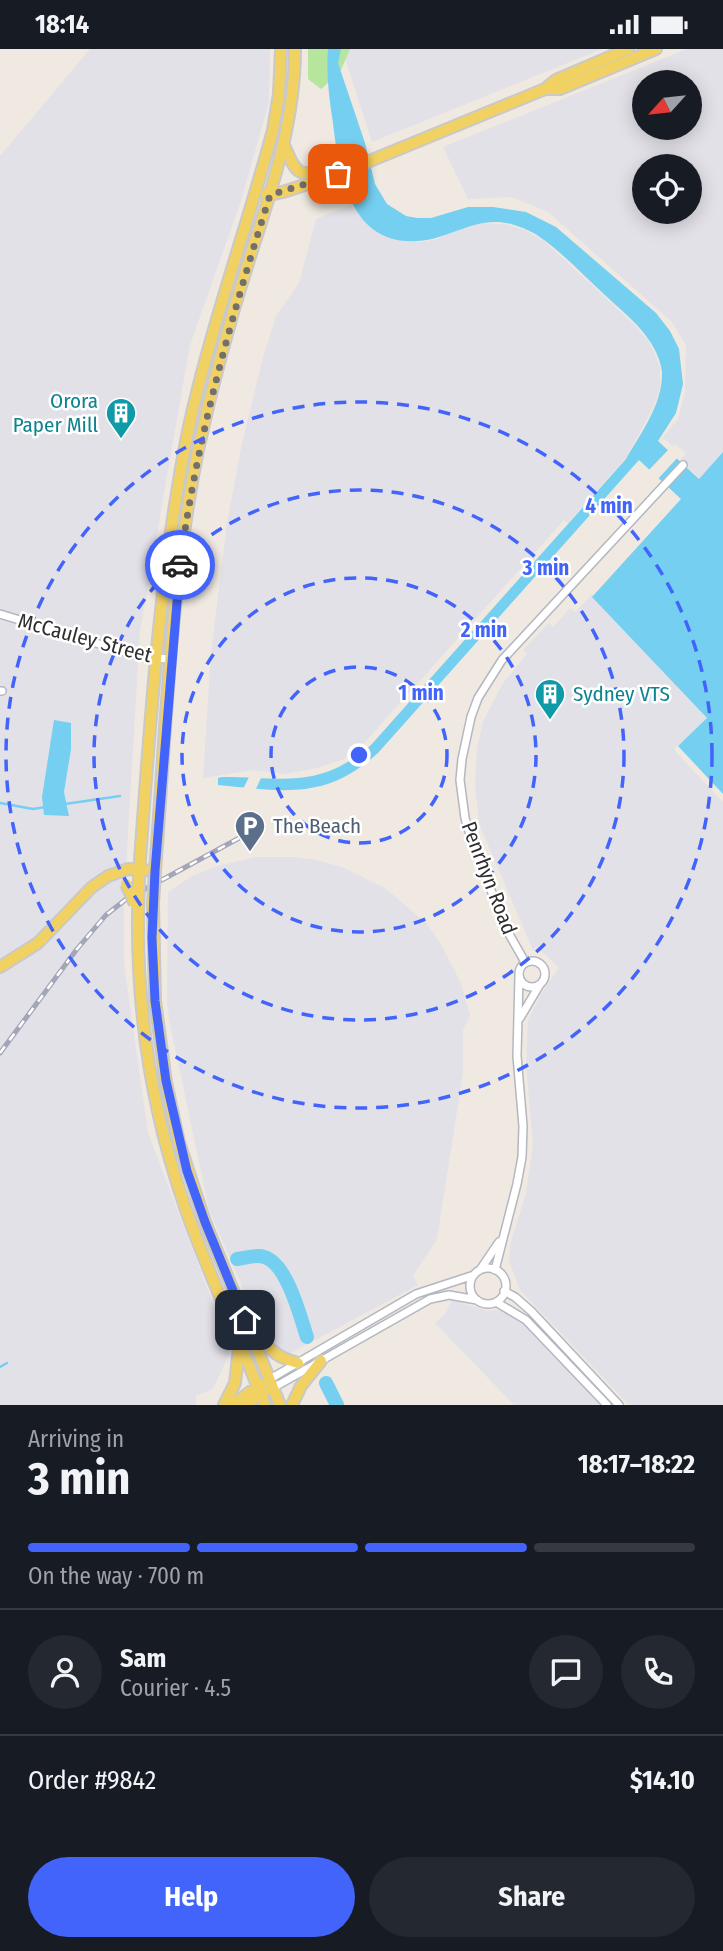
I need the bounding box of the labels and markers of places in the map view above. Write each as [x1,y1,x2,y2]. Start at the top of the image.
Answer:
pin [308,144,368,204]
place label: Orora Paper Mill [13,388,98,438]
building icon: Orora Paper Mill [104,396,138,440]
building icon: Sydney VTS [533,677,567,721]
place label: Sydney VTS [573,681,670,707]
centre of rings [347,743,371,767]
parking icon: The Beach [233,809,267,853]
place label: The Beach [273,813,361,839]
pin [215,1290,275,1350]

